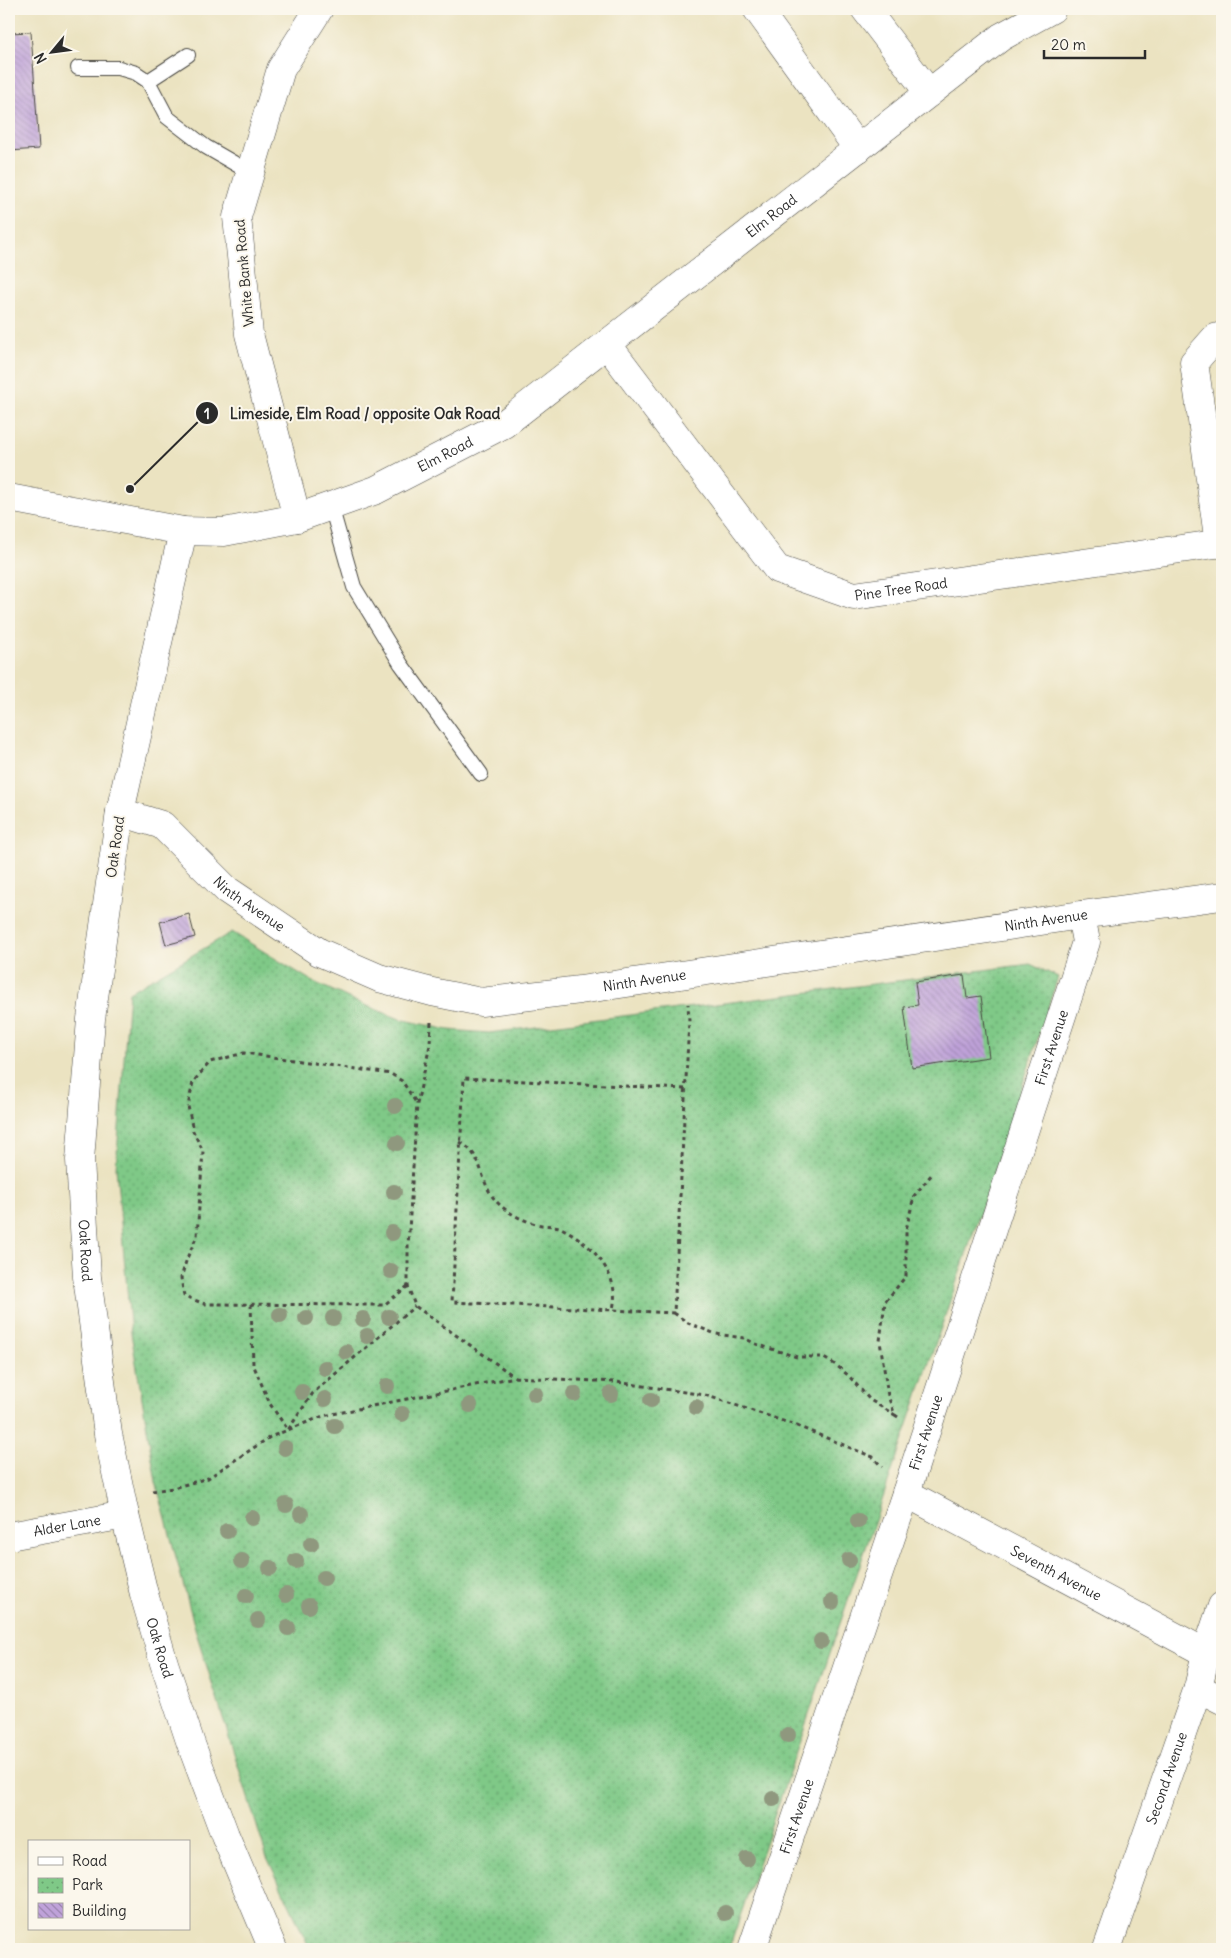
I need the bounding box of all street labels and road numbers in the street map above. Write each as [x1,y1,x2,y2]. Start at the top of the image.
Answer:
street label: Elm Road [742,190,800,241]
street label: White Bank Road [230,218,258,328]
street label: Elm Road [414,433,476,476]
street label: Pine Tree Road [853,574,948,605]
street label: Oak Road [102,815,128,879]
street label: Ninth Avenue [209,872,288,935]
street label: Ninth Avenue [1003,905,1089,935]
street label: Ninth Avenue [602,965,687,995]
street label: First Avenue [1031,1008,1072,1087]
street label: Oak Road [75,1219,97,1283]
street label: First Avenue [905,1392,946,1472]
street label: Alder Lane [32,1511,102,1540]
street label: Seventh Avenue [1007,1541,1105,1605]
street label: Oak Road [142,1615,177,1680]
street label: Second Avenue [1142,1729,1191,1827]
street label: First Avenue [776,1776,818,1856]

